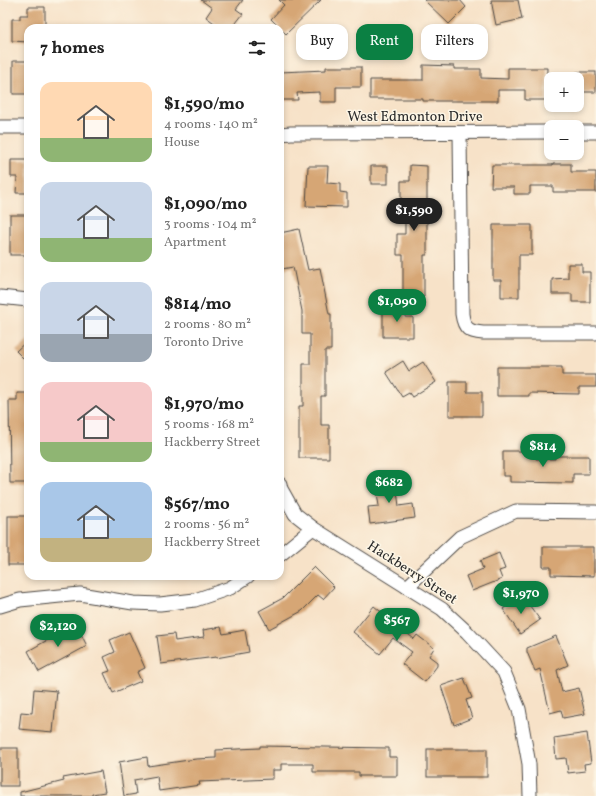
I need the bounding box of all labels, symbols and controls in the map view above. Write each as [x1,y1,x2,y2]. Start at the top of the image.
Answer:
chip: Buy [296,24,348,60]
chip: Rent [356,24,413,60]
chip: Filters [421,24,488,60]
text: 7 homes [40,37,105,60]
icon: filters [246,37,268,59]
map controls [544,72,584,160]
button: + [544,72,584,112]
text: $1,590/mo [164,93,245,116]
icon: home [72,98,120,146]
street label: West Edmonton Drive [347,108,483,127]
text: 4 rooms · 140 m² [164,116,258,134]
button: − [544,120,584,160]
text: House [164,134,200,152]
text: $1,090/mo [164,193,247,216]
icon: home [72,198,120,246]
pin: $1,590 [381,198,447,232]
text: $1,590 [395,202,433,220]
text: 3 rooms · 104 m² [164,216,257,234]
text: Apartment [164,234,227,252]
pin: $1,090 [364,289,430,323]
text: $814/mo [164,293,231,316]
text: $1,090 [377,293,417,311]
icon: home [72,298,120,346]
text: 2 rooms · 80 m² [164,316,251,334]
text: Toronto Drive [164,334,243,352]
text: $1,970/mo [164,393,244,416]
icon: home [72,398,120,446]
text: 5 rooms · 168 m² [164,416,254,434]
text: Hackberry Street [164,434,260,452]
pin: $814 [519,434,567,468]
text: $814 [529,438,557,456]
pin: $682 [365,470,413,504]
text: $682 [375,474,403,492]
text: $567/mo [164,493,230,516]
icon: home [72,498,120,546]
text: 2 rooms · 56 m² [164,516,249,534]
text: Hackberry Street [164,534,260,552]
street label: Hackberry Street [363,537,461,609]
pin: $1,970 [488,581,554,615]
text: $1,970 [502,585,540,603]
pin: $567 [373,608,421,642]
text: $567 [384,612,410,630]
pin: $2,120 [25,614,91,648]
text: $2,120 [39,618,77,636]

